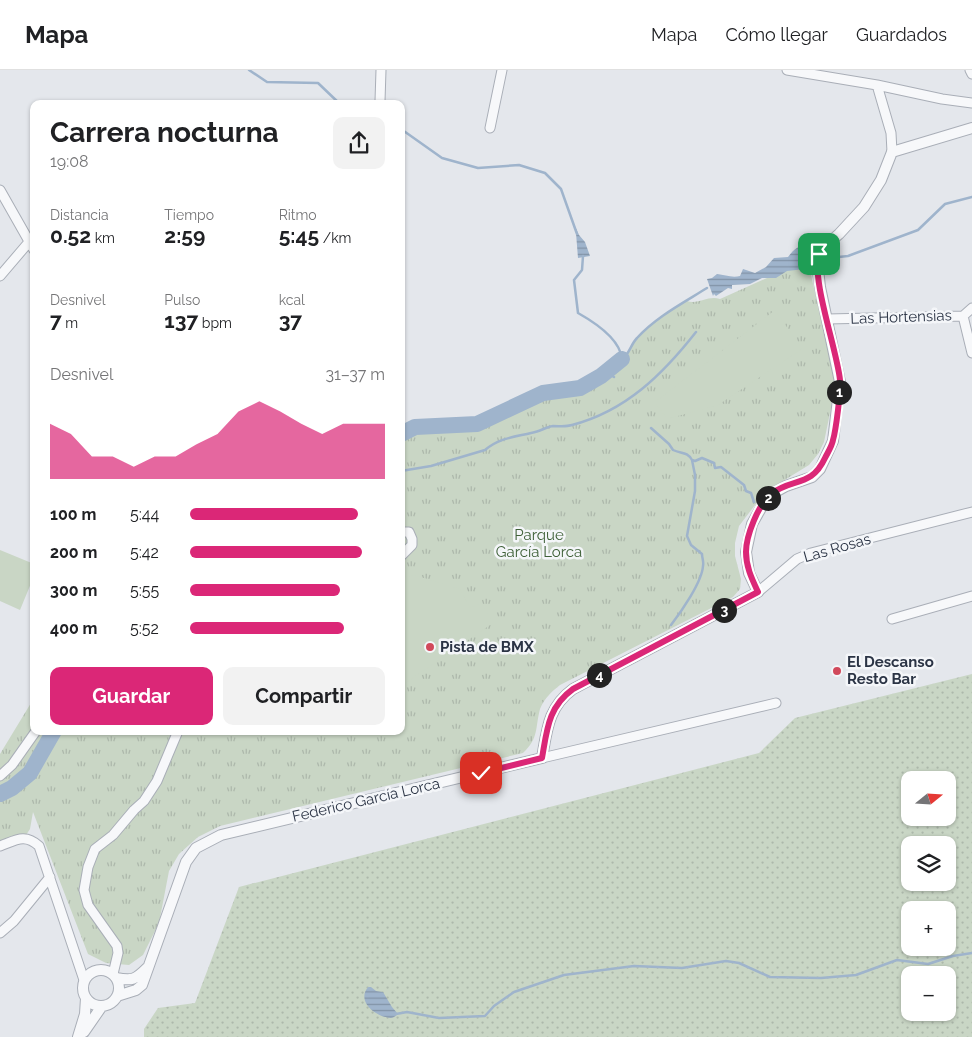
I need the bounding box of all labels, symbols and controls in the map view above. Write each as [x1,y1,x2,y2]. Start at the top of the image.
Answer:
text: Mapa [25,20,88,49]
text: Mapa [651,24,697,45]
text: Cómo llegar [725,24,828,45]
text: Guardados [856,24,947,45]
text: Carrera nocturna [50,116,279,149]
button: share [333,117,385,169]
text: 19:08 [50,152,89,171]
text: Distancia [50,207,109,223]
text: Tiempo [164,207,214,223]
text: Ritmo [279,207,317,223]
text: 0.52 [50,223,91,248]
text: 2:59 [164,223,205,248]
text: 5:45 [279,223,319,248]
text: km [91,230,115,246]
text: /km [319,230,351,246]
pin [798,233,840,275]
icon: arrive [805,240,833,268]
text: Desnivel [50,292,105,308]
text: Pulso [164,292,200,308]
text: kcal [279,292,305,308]
street label: Las Hortensias [850,306,952,328]
text: 7 [50,308,62,333]
text: 137 [164,308,198,333]
text: 37 [279,308,302,333]
text: m [62,315,78,331]
text: bpm [198,315,232,331]
text: Desnivel [50,365,113,384]
text: 31–37 m [325,365,385,384]
pin: 1 [826,380,852,404]
text: 1 [836,384,843,400]
pin: 2 [756,486,780,510]
text: 2 [765,490,772,506]
text: 100 m [50,505,96,524]
text: 5:44 [130,505,159,524]
park label: Parque García Lorca [496,526,582,561]
street label: Las Rosas [801,530,873,566]
text: 200 m [50,543,97,562]
text: 5:42 [130,543,159,562]
text: 300 m [50,581,97,600]
text: 5:55 [130,581,159,600]
pin: 3 [712,598,736,622]
text: 3 [721,602,728,618]
text: 400 m [50,619,98,638]
text: 5:52 [130,619,159,638]
place label: Pista de BMX [440,638,534,656]
marker: Pista de BMX [424,641,436,653]
place label: El Descanso Resto Bar [847,653,934,688]
pin: 4 [586,662,612,688]
marker: El Descanso Resto Bar [831,665,843,677]
button: Guardar [50,667,213,725]
button: Compartir [223,667,385,725]
text: 4 [596,667,604,683]
pin [460,752,502,794]
icon: check [467,759,495,787]
north arrow [901,771,956,826]
map controls [901,771,956,1021]
street label: Federico García Lorca [290,774,442,826]
button: layers [901,836,956,891]
button: + [901,901,956,956]
button: − [901,966,956,1021]

